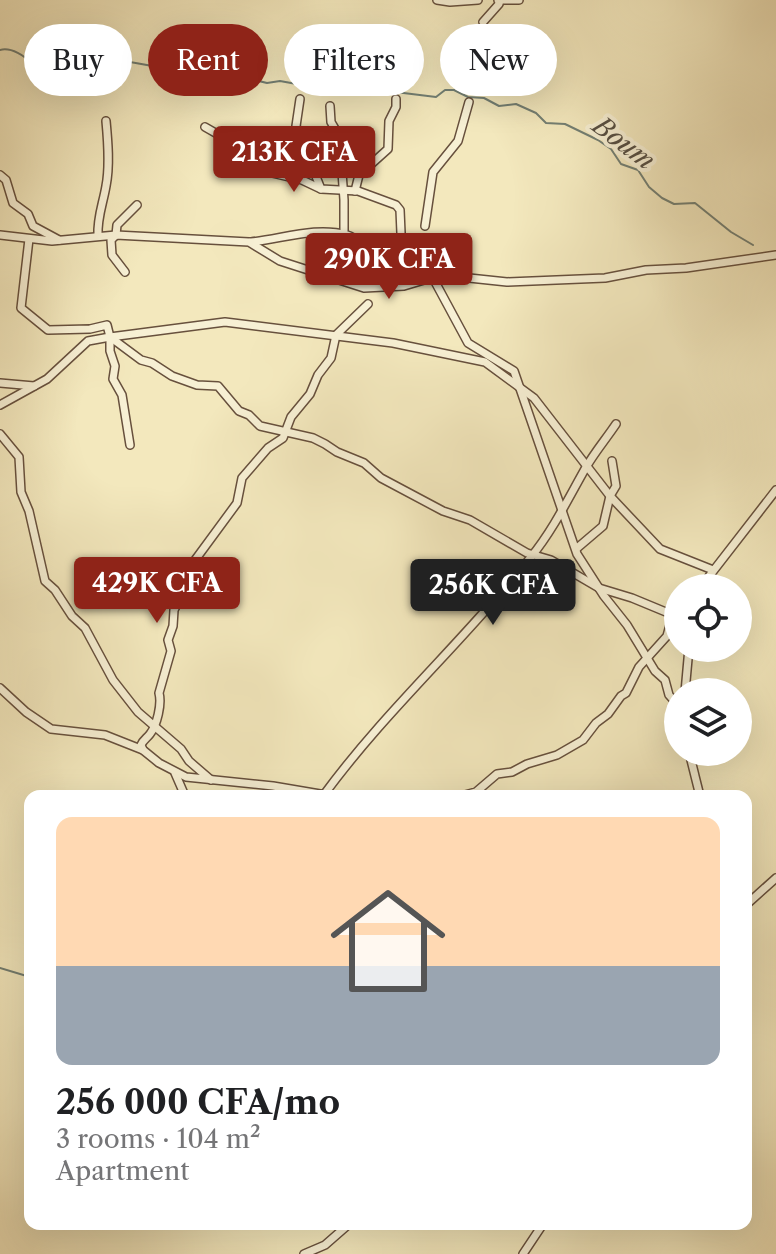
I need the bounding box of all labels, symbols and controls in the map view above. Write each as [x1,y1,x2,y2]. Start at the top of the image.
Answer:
chip: Buy [24,24,132,96]
chip: Rent [148,24,268,96]
chip: Filters [284,24,424,96]
chip: New [440,24,557,96]
water label: Boum [585,108,661,177]
pin: 213K CFA [211,126,377,194]
text: 213K CFA [231,136,357,168]
pin: 290K CFA [306,233,472,301]
text: 290K CFA [323,243,455,275]
pin: 429K CFA [74,557,240,625]
pin: 256K CFA [410,559,576,627]
text: 429K CFA [92,567,222,599]
text: 256K CFA [429,569,558,601]
map controls [664,574,752,766]
button: locate [664,574,752,662]
button: layers [664,678,752,766]
icon: home [316,869,460,1013]
text: 256 000 CFA/mo [56,1081,340,1123]
text: 3 rooms · 104 m² [56,1123,261,1155]
text: Apartment [56,1155,189,1187]

